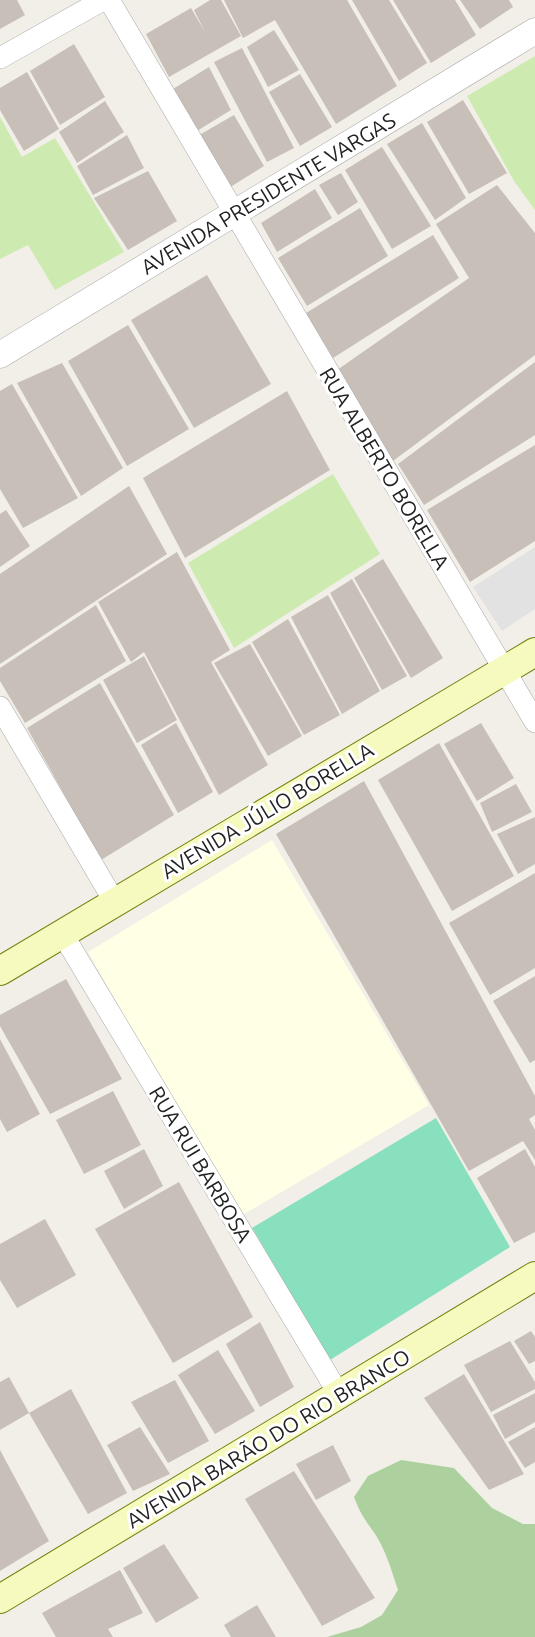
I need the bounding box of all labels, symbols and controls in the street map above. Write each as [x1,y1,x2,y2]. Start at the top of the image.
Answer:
street label: AVENIDA PRESIDENTE VARGAS [136,107,400,279]
street label: RUA ALBERTO BORELLA [315,363,455,573]
street label: AVENIDA JÚLIO BORELLA [157,737,378,883]
street label: RUA RUI BARBOSA [145,1082,257,1247]
street label: AVENIDA BARÃO DO RIO BRANCO [122,1344,414,1532]

